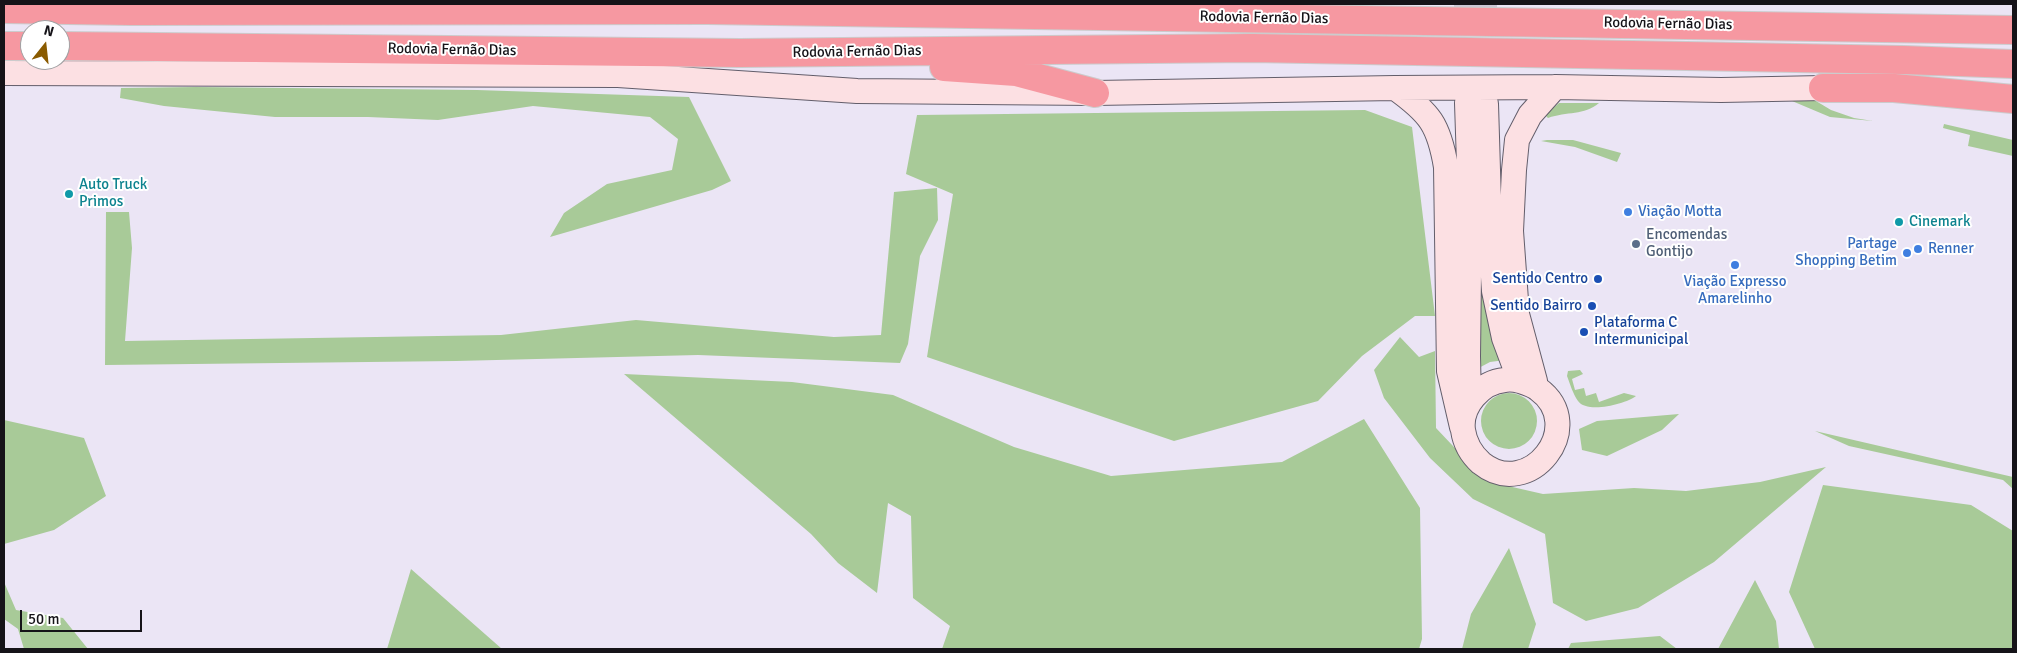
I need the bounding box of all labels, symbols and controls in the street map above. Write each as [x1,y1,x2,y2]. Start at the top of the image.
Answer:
street label: Rodovia Fernão Dias [1199,8,1329,28]
street label: Rodovia Fernão Dias [1603,14,1733,34]
north arrow [20,20,70,70]
text: N [42,22,56,41]
street label: Rodovia Fernão Dias [387,40,517,60]
street label: Rodovia Fernão Dias [792,42,922,62]
place label: Auto Truck Primos [79,176,147,211]
marker: Auto Truck Primos [63,188,75,200]
place label: Viação Motta [1638,203,1722,221]
marker: Viação Motta [1622,206,1634,218]
place label: Cinemark [1909,213,1970,231]
marker: Cinemark [1893,216,1905,228]
place label: Encomendas Gontijo [1646,226,1727,261]
place label: Partage Shopping Betim [1795,235,1897,270]
marker: Encomendas Gontijo [1630,238,1642,250]
place label: Renner [1928,240,1974,258]
marker: Renner [1912,243,1924,255]
marker: Partage Shopping Betim [1901,247,1913,259]
marker: Viação Expresso Amarelinho [1729,259,1741,271]
place label: Sentido Centro [1493,270,1588,288]
marker: Sentido Centro [1592,273,1604,285]
place label: Viação Expresso Amarelinho [1684,273,1786,308]
place label: Sentido Bairro [1490,297,1582,315]
marker: Sentido Bairro [1586,300,1598,312]
place label: Plataforma C Intermunicipal [1594,314,1688,349]
marker: Plataforma C Intermunicipal [1578,326,1590,338]
scale bar [22,600,145,632]
text: 50 m [28,610,59,628]

